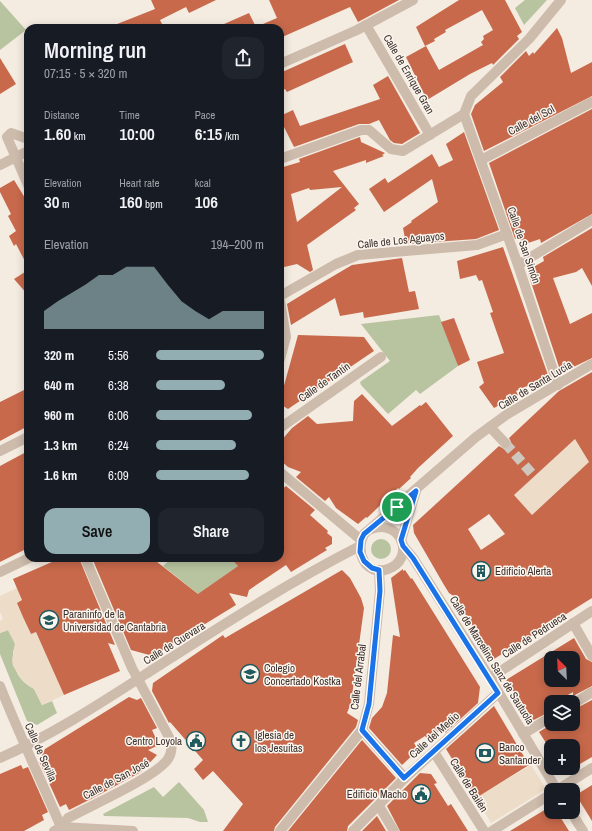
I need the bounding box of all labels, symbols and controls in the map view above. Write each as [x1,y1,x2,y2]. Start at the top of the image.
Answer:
street label: Calle de Enrique Gran [381,32,437,116]
text: Morning run [44,35,147,65]
button: share [222,37,264,79]
text: 07:15 · 5 × 320 m [44,65,127,82]
street label: Calle del Sol [505,102,557,138]
text: Distance [44,108,80,122]
text: Time [119,108,140,122]
text: Pace [195,108,215,122]
text: 1.60 [44,122,71,145]
text: 10:00 [119,122,155,145]
text: 6:15 [195,122,222,145]
text: km [71,129,86,143]
text: /km [222,129,239,143]
text: Elevation [44,176,82,190]
text: Heart rate [119,176,159,190]
text: kcal [195,176,211,190]
text: 30 [44,190,60,213]
text: 160 [119,190,143,213]
text: 106 [195,190,218,213]
text: m [60,197,70,211]
text: bpm [143,197,163,211]
street label: Calle de San Simón [504,205,544,285]
street label: Calle de Los Aguayos [357,228,446,252]
text: Elevation [44,236,88,253]
text: 194–200 m [211,236,264,253]
text: 320 m [44,347,74,364]
text: 5:56 [108,347,129,364]
street label: Calle de Santa Lucía [496,357,574,413]
street label: Calle de Tantín [295,359,353,405]
text: 640 m [44,377,74,394]
text: 6:38 [108,377,129,394]
text: 960 m [44,407,74,424]
text: 6:06 [108,407,129,424]
text: 1.3 km [44,437,77,454]
text: 6:24 [108,437,129,454]
text: 1.6 km [44,467,77,484]
text: 6:09 [108,467,129,484]
pin [380,490,414,524]
icon: arrive [386,496,408,518]
button: Save [44,508,150,554]
button: Share [158,508,264,554]
building icon: Edificio Alerta [470,560,492,582]
place label: Edificio Alerta [495,564,551,578]
street label: Calle de Marcelino Sanz de Sautuola [447,593,537,727]
place label: Paraninfo de la Universidad de Cantabria [63,607,166,634]
school or university icon: Paraninfo de la Universidad de Cantabria [38,609,60,631]
street label: Calle de Pedrueca [499,609,569,661]
street label: Calle de Guevara [141,618,207,668]
street label: Calle del Arrabal [347,643,369,711]
north arrow [544,651,580,687]
map controls [544,651,580,819]
place label: Colegio Concertado Kostka [264,661,341,688]
school or university icon: Colegio Concertado Kostka [239,663,261,685]
button: layers [544,695,580,731]
street label: Calle del Medio [406,709,462,761]
street label: Calle de Sevilla [22,721,60,783]
place label: Iglesia de los Jesuitas [255,728,303,755]
public building icon: Centro Loyola [185,730,207,752]
church icon: Iglesia de los Jesuitas [230,730,252,752]
place label: Centro Loyola [126,734,182,748]
button: + [544,739,580,775]
place label: Banco Santander [499,740,541,767]
bank icon: Banco Santander [474,742,496,764]
street label: Calle de Bailén [447,755,491,815]
street label: Calle de San José [80,756,152,802]
public building icon: Edificio Macho [410,783,432,805]
button: − [544,783,580,819]
place label: Edificio Macho [347,787,407,801]

